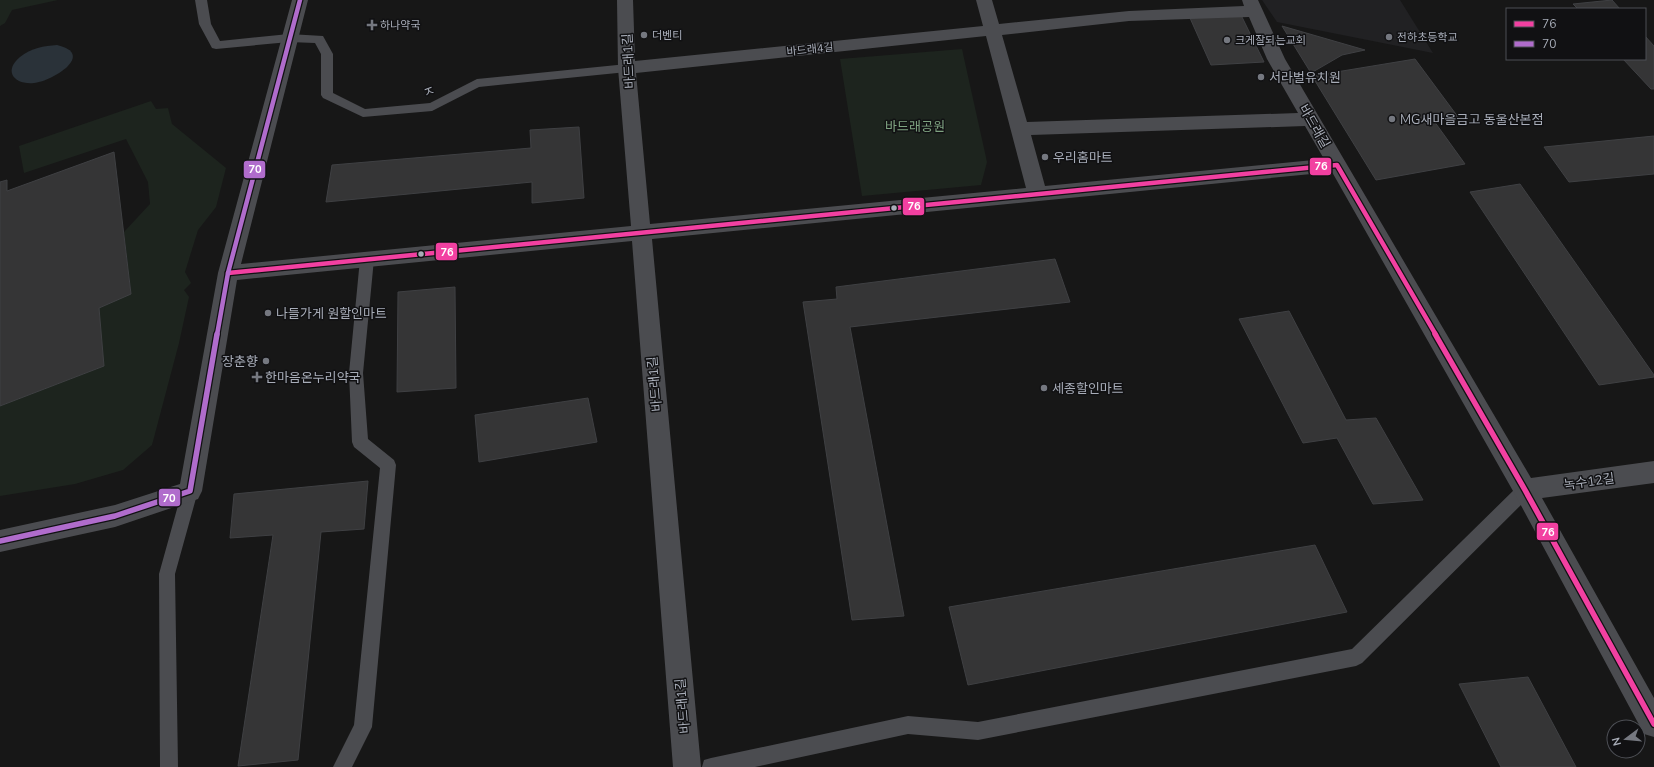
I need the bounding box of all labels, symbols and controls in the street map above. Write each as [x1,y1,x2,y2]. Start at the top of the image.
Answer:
legend [1506,8,1646,60]
text: 76 [1542,16,1556,32]
place label: 하나약국 [380,18,420,33]
marker: 하나약국 [367,20,377,30]
place label: 더벤티 [652,28,682,43]
marker: 더벤티 [639,30,649,40]
place label: 전하초등학교 [1397,30,1458,45]
marker: 전하초등학교 [1384,32,1394,42]
street label: 바드래1길 [619,33,639,89]
place label: 크게잘되는교회 [1235,33,1306,48]
marker: 크게잘되는교회 [1222,35,1232,45]
text: 70 [1542,36,1556,52]
street label: 바드래4길 [786,40,834,59]
place label: 서라벌유치원 [1269,69,1341,87]
marker: 서라벌유치원 [1256,72,1266,82]
street label: ㅈ [421,81,438,102]
street label: 바드래길 [1294,101,1334,152]
place label: MG새마을금고 동울산본점 [1400,111,1544,129]
marker: MG새마을금고 동울산본점 [1387,114,1397,124]
park label: 바드래공원 [885,118,945,136]
place label: 우리홈마트 [1053,149,1113,167]
marker: 우리홈마트 [1040,152,1050,162]
line badge: 76 [1309,157,1332,176]
text: 76 [1314,159,1328,174]
line badge: 70 [243,160,266,179]
text: 70 [248,162,262,177]
line badge: 76 [902,197,925,216]
text: 76 [907,199,921,214]
unlabelled marker [889,203,899,213]
line badge: 76 [435,242,458,261]
text: 76 [440,245,454,260]
unlabelled marker [416,249,426,259]
place label: 나들가게 원할인마트 [276,305,387,323]
marker: 나들가게 원할인마트 [263,308,273,318]
place label: 장춘향 [222,353,258,371]
street label: 바드래1길 [644,355,666,412]
marker: 장춘향 [261,356,271,366]
place label: 한마음온누리약국 [265,369,361,387]
marker: 한마음온누리약국 [252,372,262,382]
place label: 세종할인마트 [1052,380,1124,398]
marker: 세종할인마트 [1039,383,1049,393]
street label: 녹수12길 [1562,469,1616,494]
line badge: 70 [158,488,181,507]
text: 70 [162,491,176,506]
line badge: 76 [1536,522,1559,541]
text: 76 [1541,525,1555,540]
street label: 바드래1길 [672,677,694,734]
north arrow [1606,719,1646,759]
text: N [1609,736,1625,748]

